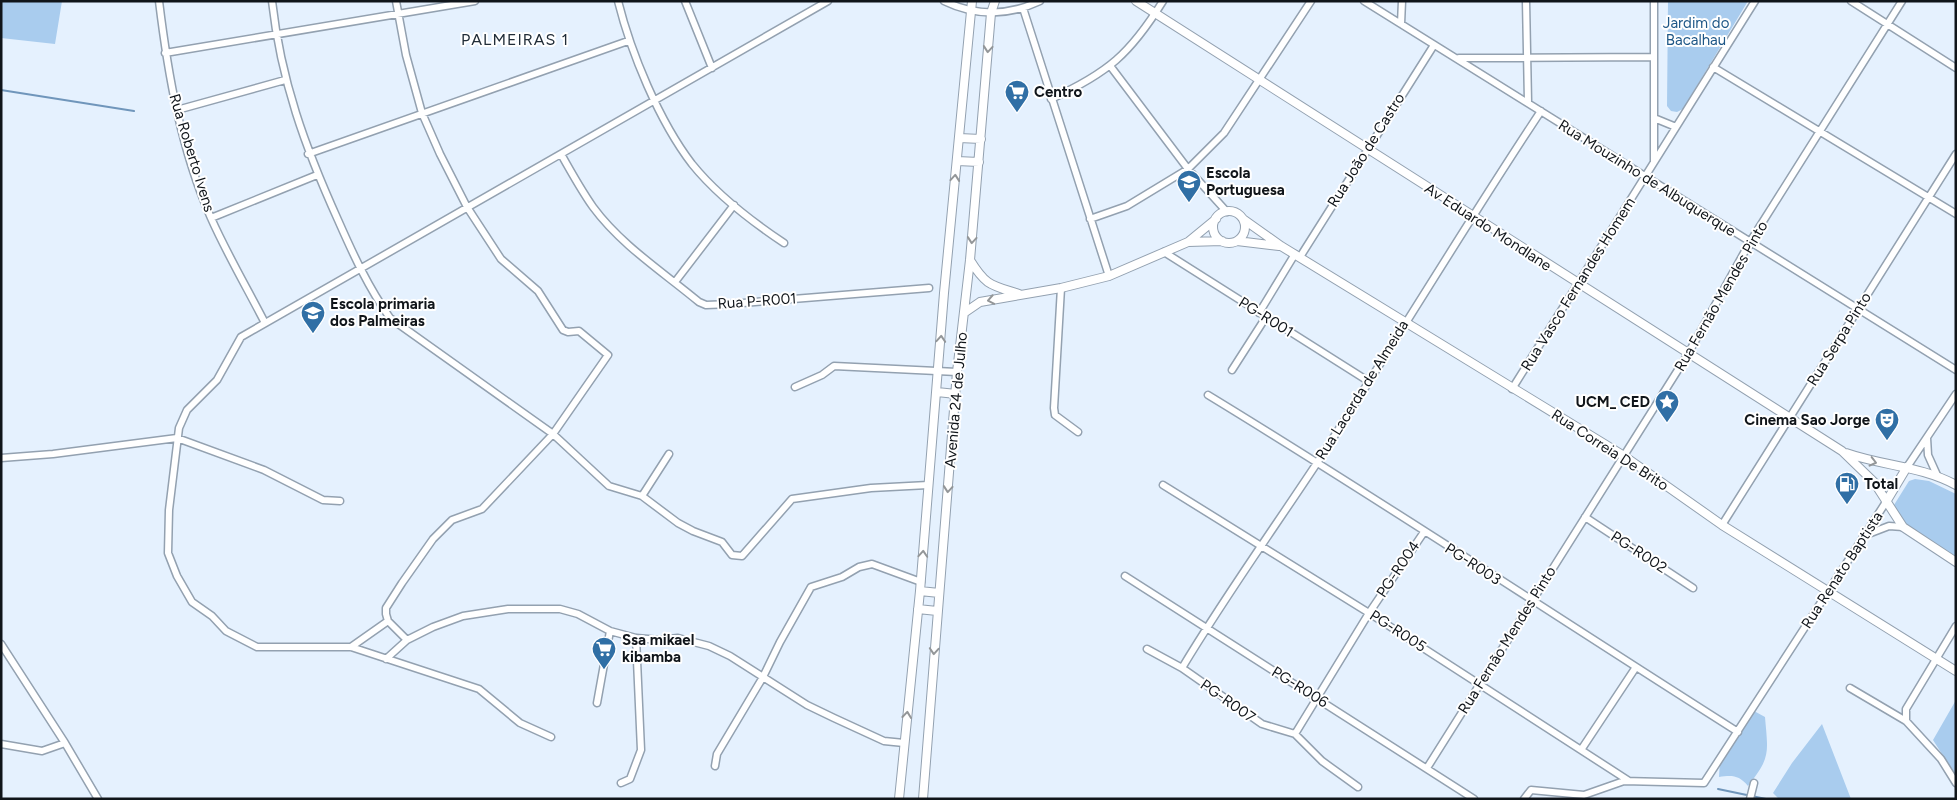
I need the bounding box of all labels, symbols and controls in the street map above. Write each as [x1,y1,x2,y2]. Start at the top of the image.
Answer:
park label: Jardim do Bacalhau [1663,14,1730,49]
district label: PALMEIRAS 1 [461,30,569,49]
one-way arrow [983,46,994,54]
supermarket icon: Centro [1004,79,1030,113]
place label: Centro [1034,83,1082,101]
street label: Rua João de Castro [1324,89,1409,210]
street label: Rua Roberto Ivens [165,92,219,214]
street label: Rua Mouzinho de Albuquerque [1555,116,1739,240]
place label: Escola Portuguesa [1206,164,1285,199]
school or university icon: Escola Portuguesa [1176,169,1202,203]
one-way arrow [949,173,960,181]
street label: Av Eduardo Mondlane [1421,179,1555,275]
street label: Rua Vasco Fernandes Homem [1517,194,1639,374]
street label: Rua Fernão Mendes Pinto [1671,217,1772,374]
one-way arrow [966,237,977,245]
street label: Rua P-R001 [717,289,797,313]
street label: Rua Serpa Pinto [1803,289,1875,389]
street label: PG-R001 [1235,293,1297,341]
place label: Escola primaria dos Palmeiras [330,295,435,330]
one-way arrow [986,295,995,305]
school or university icon: Escola primaria dos Palmeiras [300,300,326,334]
street label: Rua Lacerda de Almeida [1312,317,1412,463]
street label: Avenida 24 de Julho [941,331,971,469]
one-way arrow [936,335,947,343]
place icon: UCM_ CED [1654,389,1680,423]
place label: UCM_ CED [1575,393,1650,411]
street label: Rua Correia De Brito [1548,405,1672,495]
theatre icon: Cinema Sao Jorge [1874,407,1900,441]
place label: Cinema Sao Jorge [1744,411,1871,429]
one-way arrow [1869,456,1878,467]
fuel station icon: Total [1834,471,1860,505]
place label: Total [1864,475,1898,493]
one-way arrow [943,485,954,493]
street label: Rua Renato Baptista [1797,508,1887,632]
street label: PG-R002 [1608,527,1670,577]
street label: PG-R004 [1373,537,1423,601]
street label: PG-R003 [1442,539,1504,589]
one-way arrow [917,549,928,557]
street label: Rua Fernão Mendes Pinto [1454,563,1560,717]
street label: PG-R005 [1366,606,1430,656]
place label: Ssa mikael kibamba [622,631,694,666]
supermarket icon: Ssa mikael kibamba [591,636,617,670]
one-way arrow [928,647,939,655]
street label: PG-R006 [1268,663,1332,712]
street label: PG-R007 [1197,676,1259,726]
one-way arrow [901,711,912,719]

